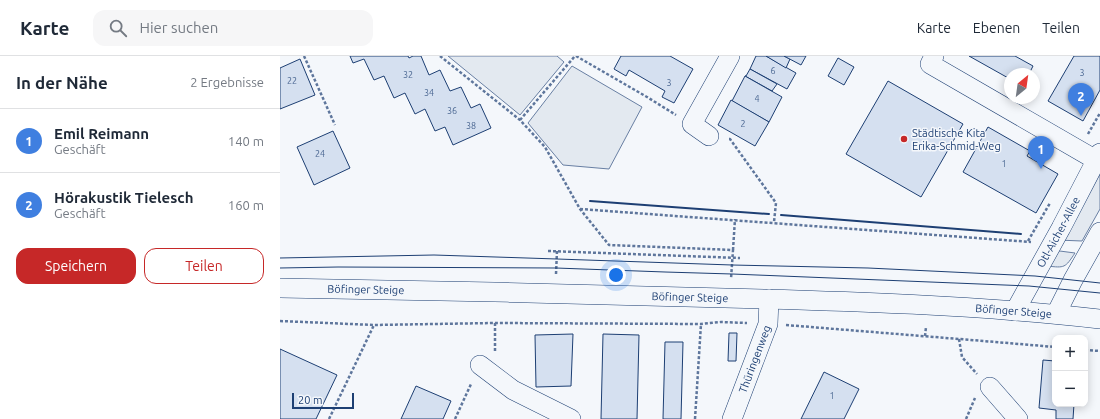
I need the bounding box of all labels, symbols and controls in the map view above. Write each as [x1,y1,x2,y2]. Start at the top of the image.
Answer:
search box [93,10,373,46]
text: Karte [20,17,69,39]
icon: search [107,17,129,39]
text: Hier suchen [139,19,218,36]
text: Karte [917,20,951,36]
text: Ebenen [973,20,1020,36]
text: Teilen [1042,20,1080,36]
house number: 6 [770,66,776,76]
north arrow [1004,68,1040,104]
house number: 3 [1079,68,1085,78]
house number: 32 [403,70,413,80]
text: In der Nähe [16,73,108,92]
text: 2 Ergebnisse [190,75,264,89]
house number: 22 [287,76,297,86]
house number: 3 [666,78,672,88]
pin: 2 [1068,83,1094,116]
house number: 34 [424,88,434,98]
house number: 4 [754,94,760,104]
house number: 36 [447,106,457,116]
house number: 2 [740,119,746,129]
house number: 38 [466,121,476,131]
text: Emil Reimann [54,125,149,142]
place label: Städtische Kita Erika-Schmid-Weg [912,127,1001,152]
text: 1 [25,134,33,148]
text: 140 m [228,134,264,148]
marker: Städtische Kita Erika-Schmid-Weg [899,134,909,144]
pin: 1 [1028,136,1054,169]
text: Geschäft [54,142,106,156]
house number: 24 [315,149,325,159]
house number: 1 [1001,159,1007,169]
text: Hörakustik Tielesch [54,189,193,206]
street label: Otl-Aicher-Allee [1034,195,1082,270]
text: 2 [25,198,33,212]
text: 160 m [228,198,264,212]
text: Geschäft [54,206,106,220]
button: Speichern [16,248,136,284]
button: Teilen [144,248,264,284]
your location [606,265,626,285]
street label: Böfinger Steige [327,283,404,296]
street label: Böfinger Steige [651,290,729,304]
street label: Böfinger Steige [975,302,1052,320]
street label: Thüringenweg [736,324,773,395]
map controls [1052,335,1088,407]
button: + [1052,335,1088,371]
button: − [1052,371,1088,407]
scale bar [292,391,354,410]
house number: 1 [829,391,835,401]
text: 20 m [298,394,322,406]

